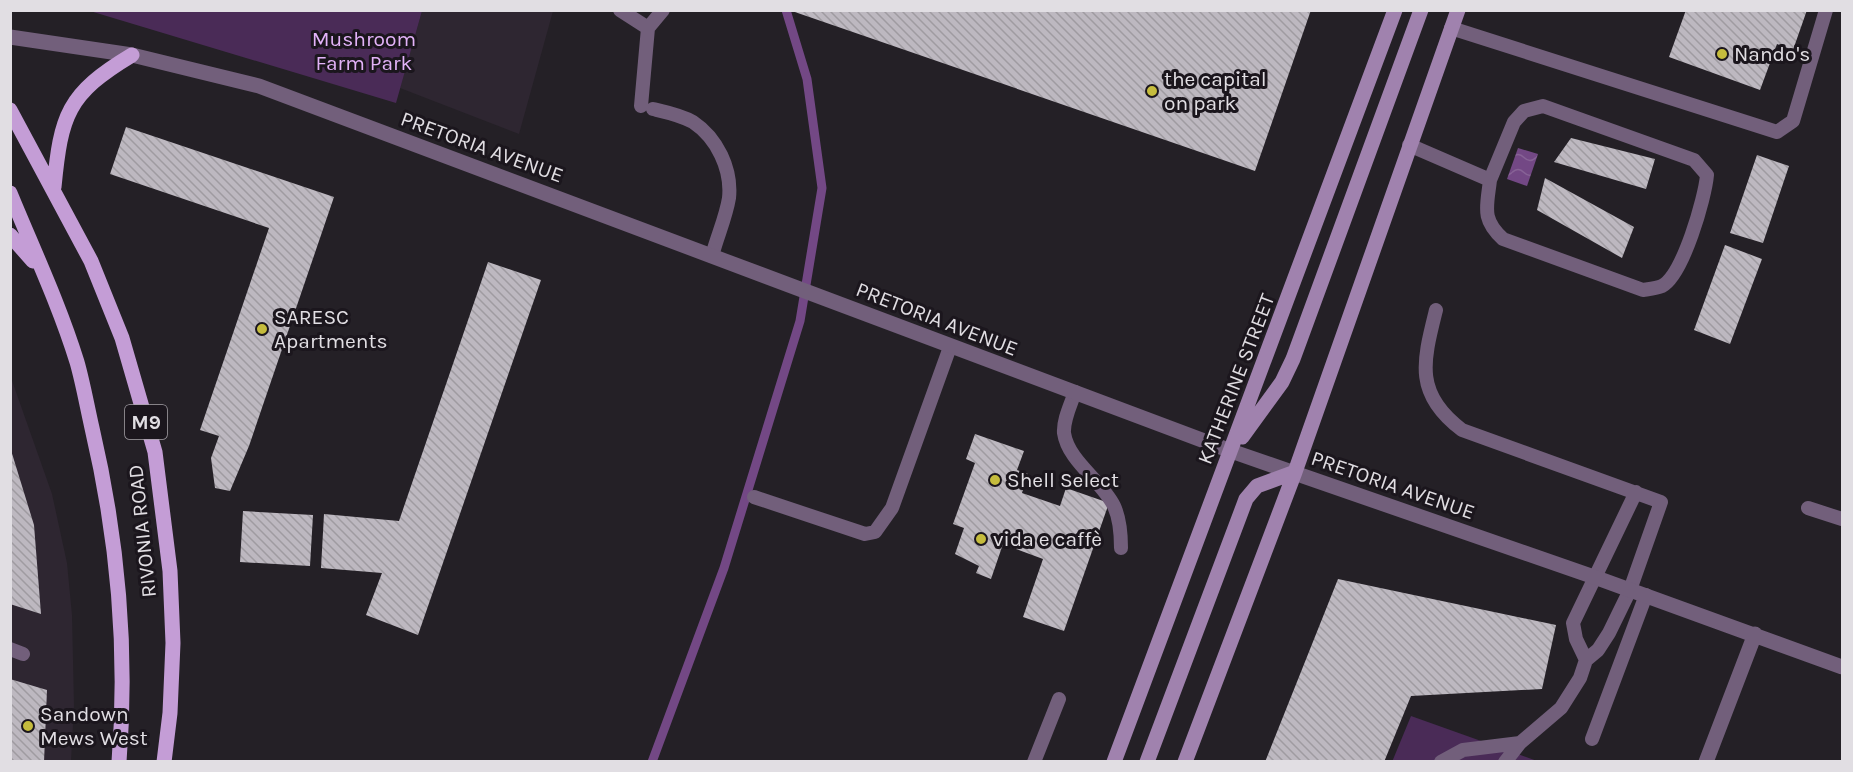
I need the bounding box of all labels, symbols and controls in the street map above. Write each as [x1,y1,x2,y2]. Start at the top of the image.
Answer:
park label: Mushroom Farm Park [312,27,416,75]
place label: Nando's [1734,42,1810,66]
marker: Nando's [1715,47,1729,61]
place label: the capital on park [1164,67,1267,115]
marker: the capital on park [1145,84,1159,98]
street label: PRETORIA AVENUE [397,106,567,188]
street label: PRETORIA AVENUE [853,277,1021,361]
street label: KATHERINE STREET [1192,290,1280,468]
place label: SARESC Apartments [274,305,387,353]
marker: SARESC Apartments [255,322,269,336]
road number: M9 [125,405,167,439]
street label: PRETORIA AVENUE [1308,446,1478,524]
street label: RIVONIA ROAD [123,463,161,599]
place label: Shell Select [1007,468,1119,492]
marker: Shell Select [988,473,1002,487]
place label: vida e caffè [993,527,1102,551]
marker: vida e caffè [974,532,988,546]
place label: Sandown Mews West [40,702,148,750]
marker: Sandown Mews West [21,719,35,733]

